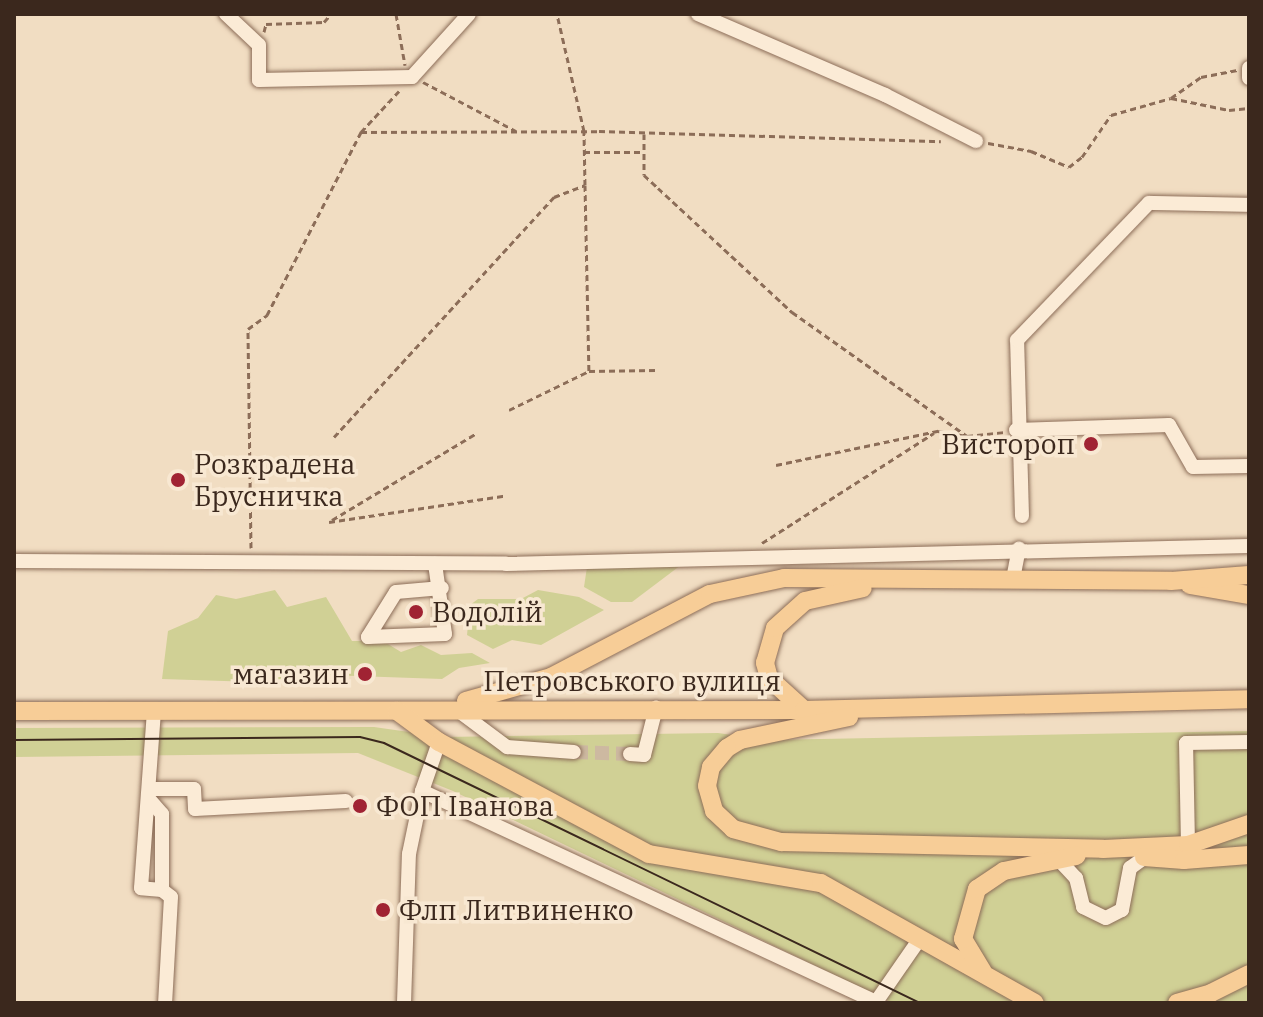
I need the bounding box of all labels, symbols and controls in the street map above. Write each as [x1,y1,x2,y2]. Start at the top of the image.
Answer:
place label: Вистороп [941,427,1075,461]
marker: Вистороп [1082,435,1100,453]
place label: Розкрадена Брусничка [194,447,355,513]
marker: Розкрадена Брусничка [169,471,187,489]
place label: Водолій [432,595,543,629]
marker: Водолій [407,603,425,621]
place label: магазин [233,657,349,691]
street label: Петровського вулиця [483,664,781,698]
marker: магазин [356,665,374,683]
place label: ФОП Іванова [376,789,554,823]
marker: ФОП Іванова [351,797,369,815]
place label: Флп Литвиненко [399,893,633,927]
marker: Флп Литвиненко [374,901,392,919]

